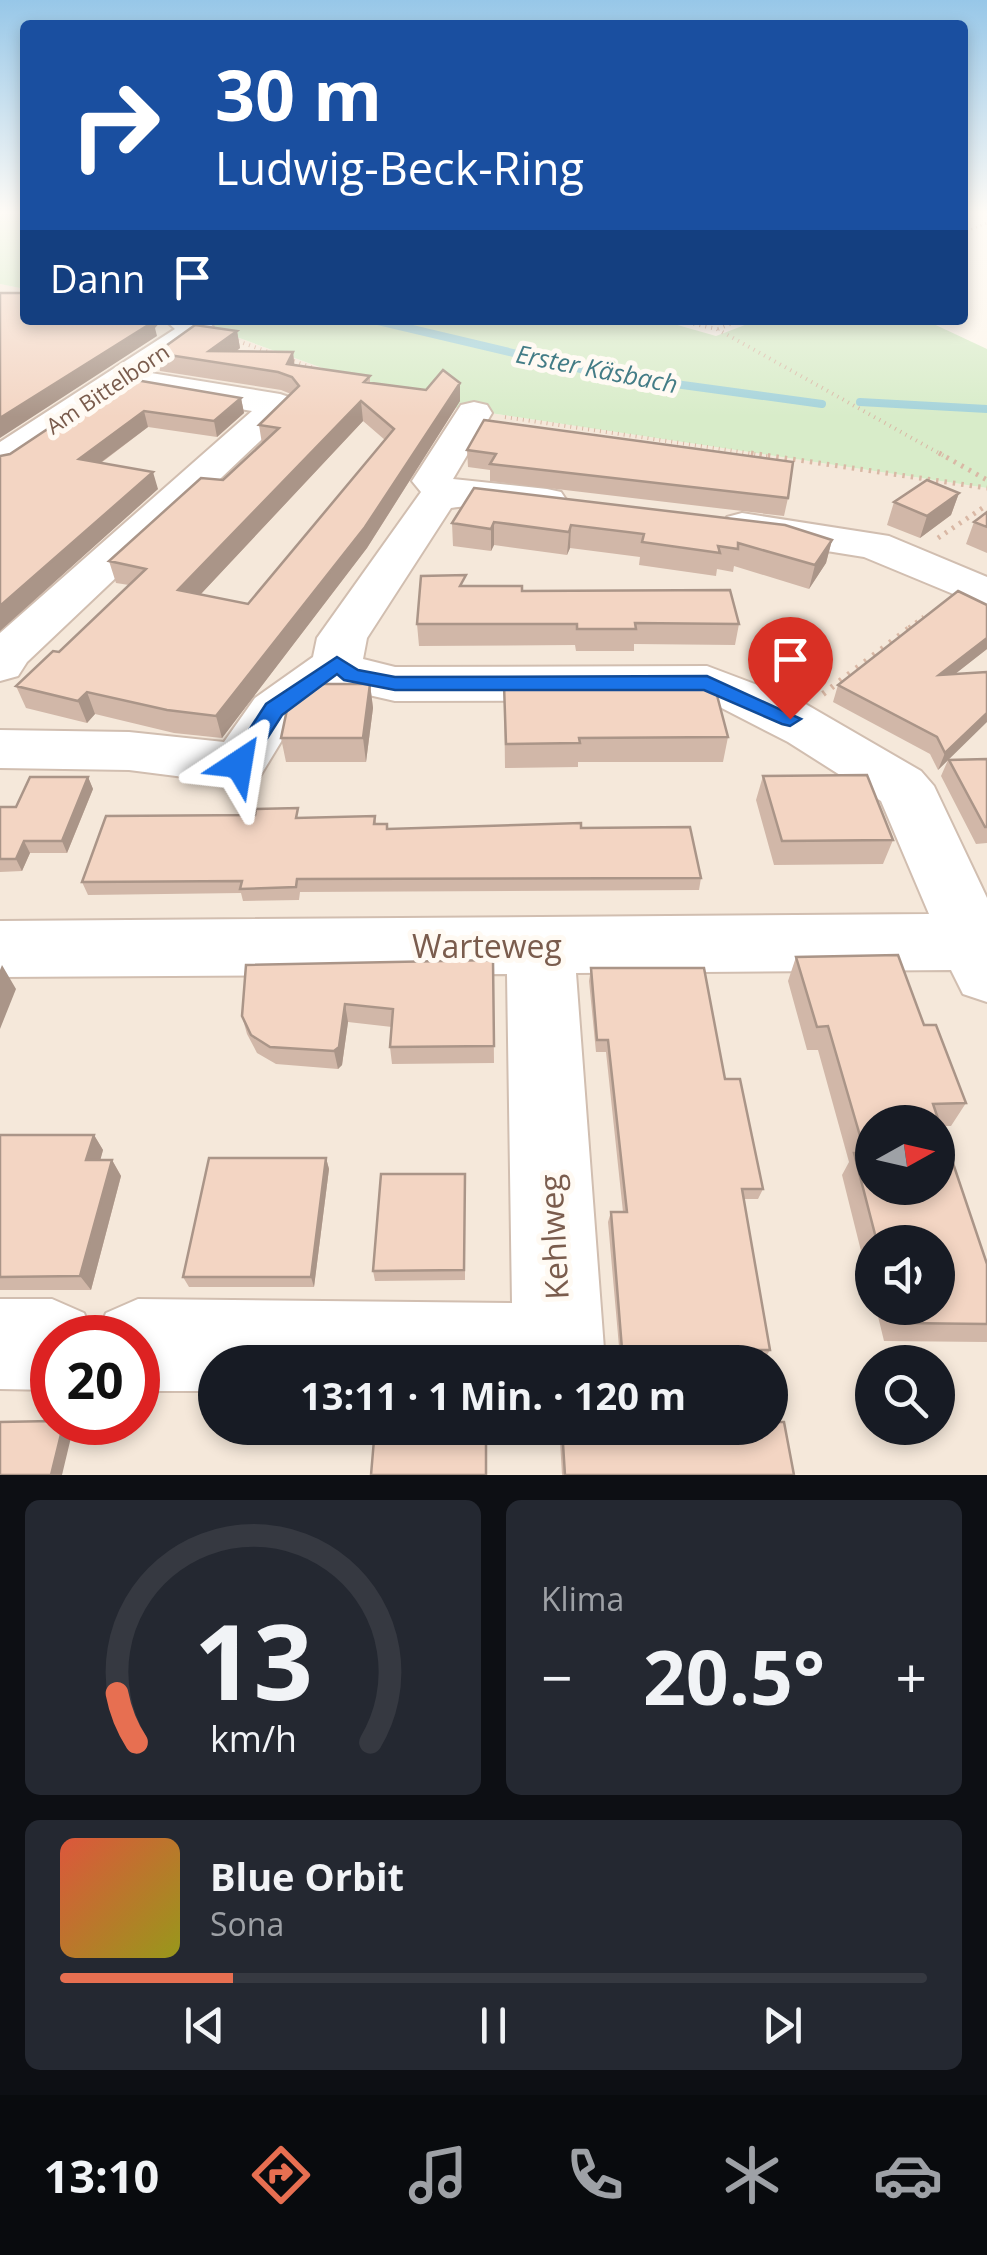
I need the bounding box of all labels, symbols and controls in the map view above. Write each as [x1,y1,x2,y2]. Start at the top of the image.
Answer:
text: 30 m [215,46,382,142]
icon: right [50,60,180,190]
text: Ludwig-Beck-Ring [215,137,584,198]
icon: arrive [165,250,220,305]
text: Dann [50,252,145,304]
street label: Am Bittelborn [40,336,174,440]
water label: Erster Käsbach [513,336,681,400]
pin [748,617,833,720]
icon: arrive [763,632,818,687]
position arrow [187,712,291,816]
street label: Warteweg [412,924,562,967]
north arrow [855,1105,955,1205]
map controls [855,1105,955,1445]
street label: Kehlweg [528,1173,578,1301]
button: sound [855,1225,955,1325]
speed limit sign: 20 [30,1315,160,1445]
button: search [855,1345,955,1445]
text: 13:11 · 1 Min. · 120 m [300,1369,686,1421]
text: Klima [541,1577,624,1620]
text: 13 [194,1589,312,1730]
text: 20.5° [643,1625,825,1727]
text: − [541,1639,572,1714]
text: + [896,1639,927,1714]
text: km/h [210,1714,296,1762]
text: Blue Orbit [210,1850,404,1902]
text: Sona [210,1902,284,1945]
icon: previous [177,1998,232,2053]
icon: pause [466,1998,521,2053]
icon: next [755,1998,810,2053]
icon: directions [246,2140,316,2210]
icon: music [403,2140,473,2210]
icon: phone [560,2140,630,2210]
icon: climate [717,2140,787,2210]
icon: car [873,2140,943,2210]
text: 13:10 [43,2145,159,2206]

